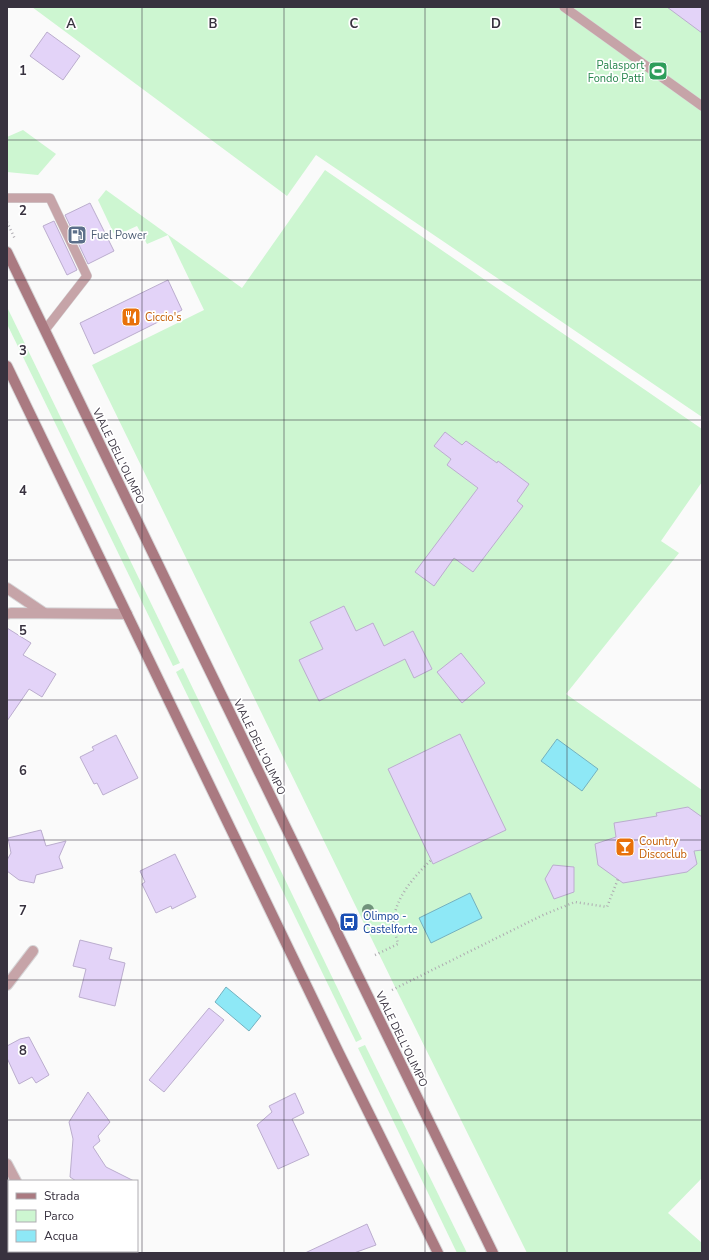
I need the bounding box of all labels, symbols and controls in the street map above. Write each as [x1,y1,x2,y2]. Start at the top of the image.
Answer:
text: A [66,15,76,33]
text: B [209,15,218,33]
text: C [350,15,359,33]
text: D [491,15,501,33]
text: E [634,15,642,33]
place label: Palasport Fondo Patti [588,58,644,86]
sports icon: Palasport Fondo Patti [647,60,669,82]
text: 1 [19,62,27,80]
text: 2 [19,202,27,220]
fuel station icon: Fuel Power [66,224,88,246]
place label: Fuel Power [91,228,147,243]
restaurant icon: Ciccio's [120,306,142,328]
place label: Ciccio's [145,310,181,325]
text: 3 [19,342,27,360]
street label: VIALE DELL'OLIMPO [88,405,148,506]
text: 4 [19,482,27,500]
text: 5 [19,622,27,640]
street label: VIALE DELL'OLIMPO [229,696,289,797]
text: 6 [19,762,27,780]
place label: Country Discoclub [639,834,687,862]
bar icon: Country Discoclub [614,836,636,858]
text: 7 [19,902,27,920]
place label: Olimpo - Castelforte [363,909,418,937]
bus stop icon: Olimpo - Castelforte [338,911,360,933]
street label: VIALE DELL'OLIMPO [371,988,431,1089]
text: 8 [19,1042,27,1060]
legend [8,1180,138,1252]
text: Strada [44,1188,80,1204]
text: Parco [44,1208,74,1224]
text: Acqua [44,1228,78,1244]

